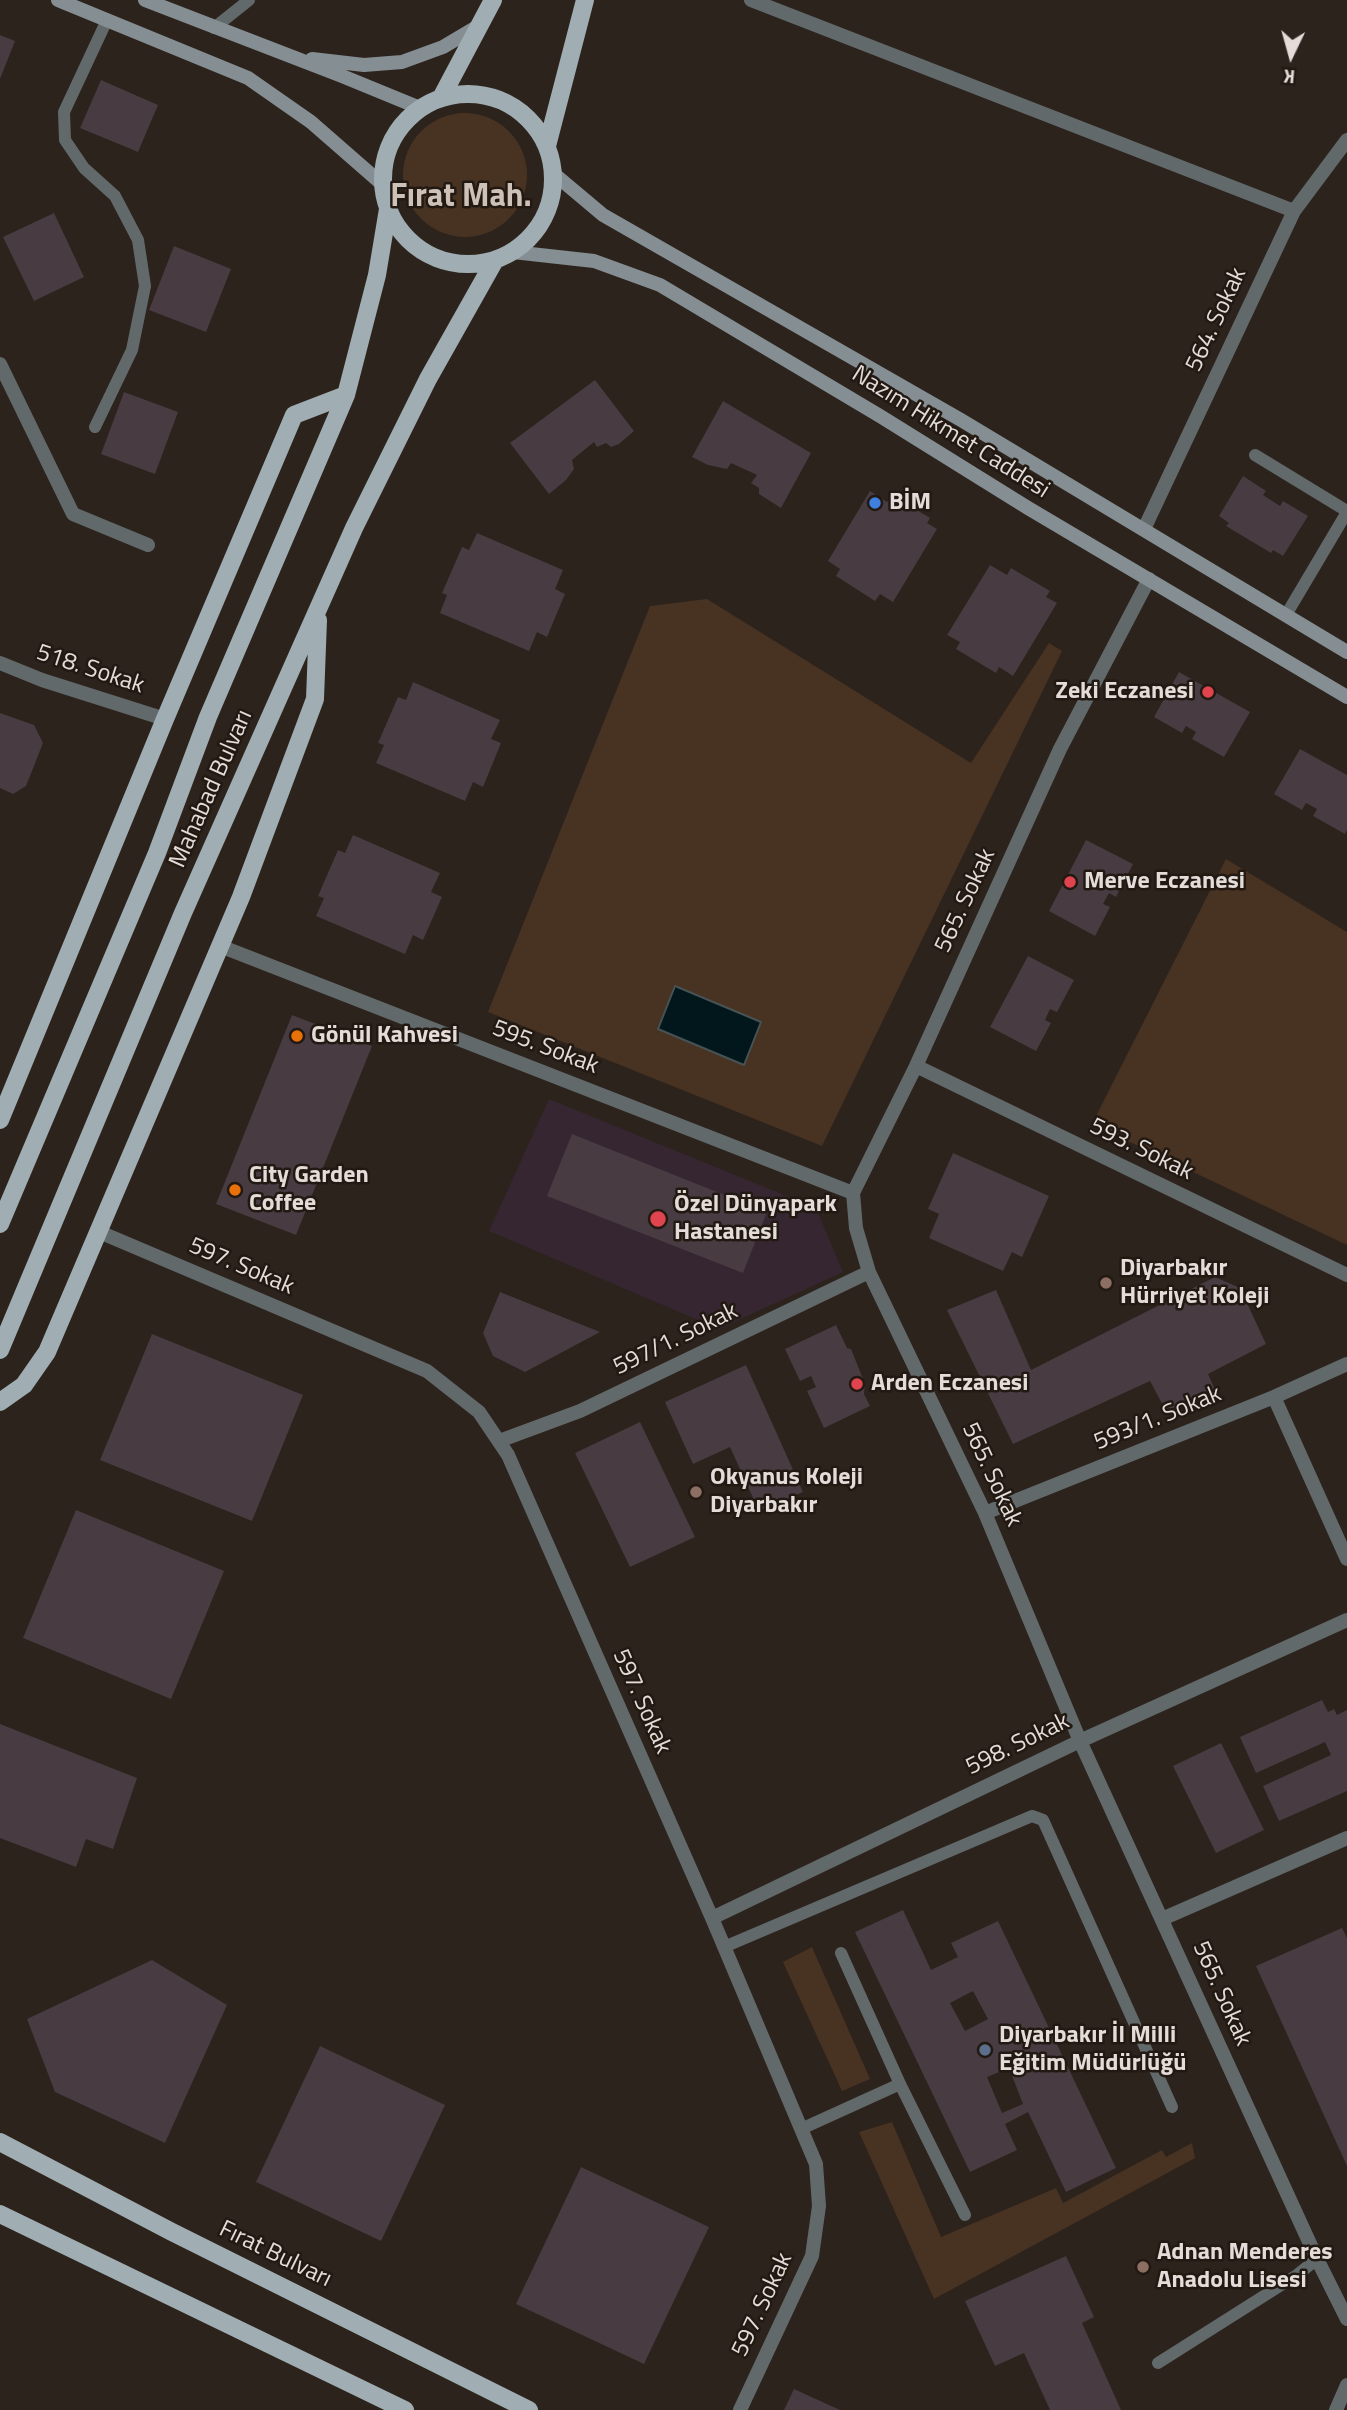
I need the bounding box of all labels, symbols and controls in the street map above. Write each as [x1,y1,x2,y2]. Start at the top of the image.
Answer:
north arrow [1256,21,1326,91]
text: K [1282,62,1296,92]
district label: Fırat Mah. [390,179,532,217]
street label: 564. Sokak [1180,263,1254,377]
street label: Nazım Hikmet Caddesi [846,360,1054,506]
place label: BİM [889,489,931,517]
marker: BİM [867,495,883,511]
street label: 518. Sokak [33,639,147,701]
place label: Zeki Eczanesi [1055,678,1194,706]
marker: Zeki Eczanesi [1200,684,1216,700]
street label: Mahabad Bulvarı [164,706,260,872]
street label: 565. Sokak [929,844,1003,958]
place label: Merve Eczanesi [1084,868,1245,896]
marker: Merve Eczanesi [1062,874,1078,890]
street label: 595. Sokak [488,1015,602,1081]
place label: Gönül Kahvesi [311,1022,458,1050]
marker: Gönül Kahvesi [289,1028,305,1044]
street label: 593. Sokak [1085,1113,1197,1187]
place label: City Garden Coffee [249,1162,369,1218]
marker: City Garden Coffee [227,1182,243,1198]
place label: Özel Dünyapark Hastanesi [674,1191,837,1247]
marker: Özel Dünyapark Hastanesi [648,1209,668,1229]
street label: 597. Sokak [184,1232,298,1302]
place label: Diyarbakır Hürriyet Koleji [1120,1255,1269,1311]
marker: Diyarbakır Hürriyet Koleji [1098,1275,1114,1291]
street label: 597/1. Sokak [609,1298,743,1382]
place label: Arden Eczanesi [871,1370,1028,1398]
marker: Arden Eczanesi [849,1376,865,1392]
street label: 593/1. Sokak [1090,1380,1226,1458]
street label: 565. Sokak [954,1418,1028,1532]
place label: Okyanus Koleji Diyarbakır [710,1464,863,1520]
marker: Okyanus Koleji Diyarbakır [688,1484,704,1500]
street label: 597. Sokak [605,1645,677,1759]
street label: 598. Sokak [962,1708,1074,1782]
street label: 565. Sokak [1185,1937,1257,2051]
place label: Diyarbakır İl Milli Eğitim Müdürlüğü [999,2022,1186,2078]
marker: Diyarbakır İl Milli Eğitim Müdürlüğü [977,2042,993,2058]
street label: Fırat Bulvarı [214,2215,336,2295]
place label: Adnan Menderes Anadolu Lisesi [1157,2239,1332,2295]
street label: 597. Sokak [726,2248,800,2362]
marker: Adnan Menderes Anadolu Lisesi [1135,2259,1151,2275]

